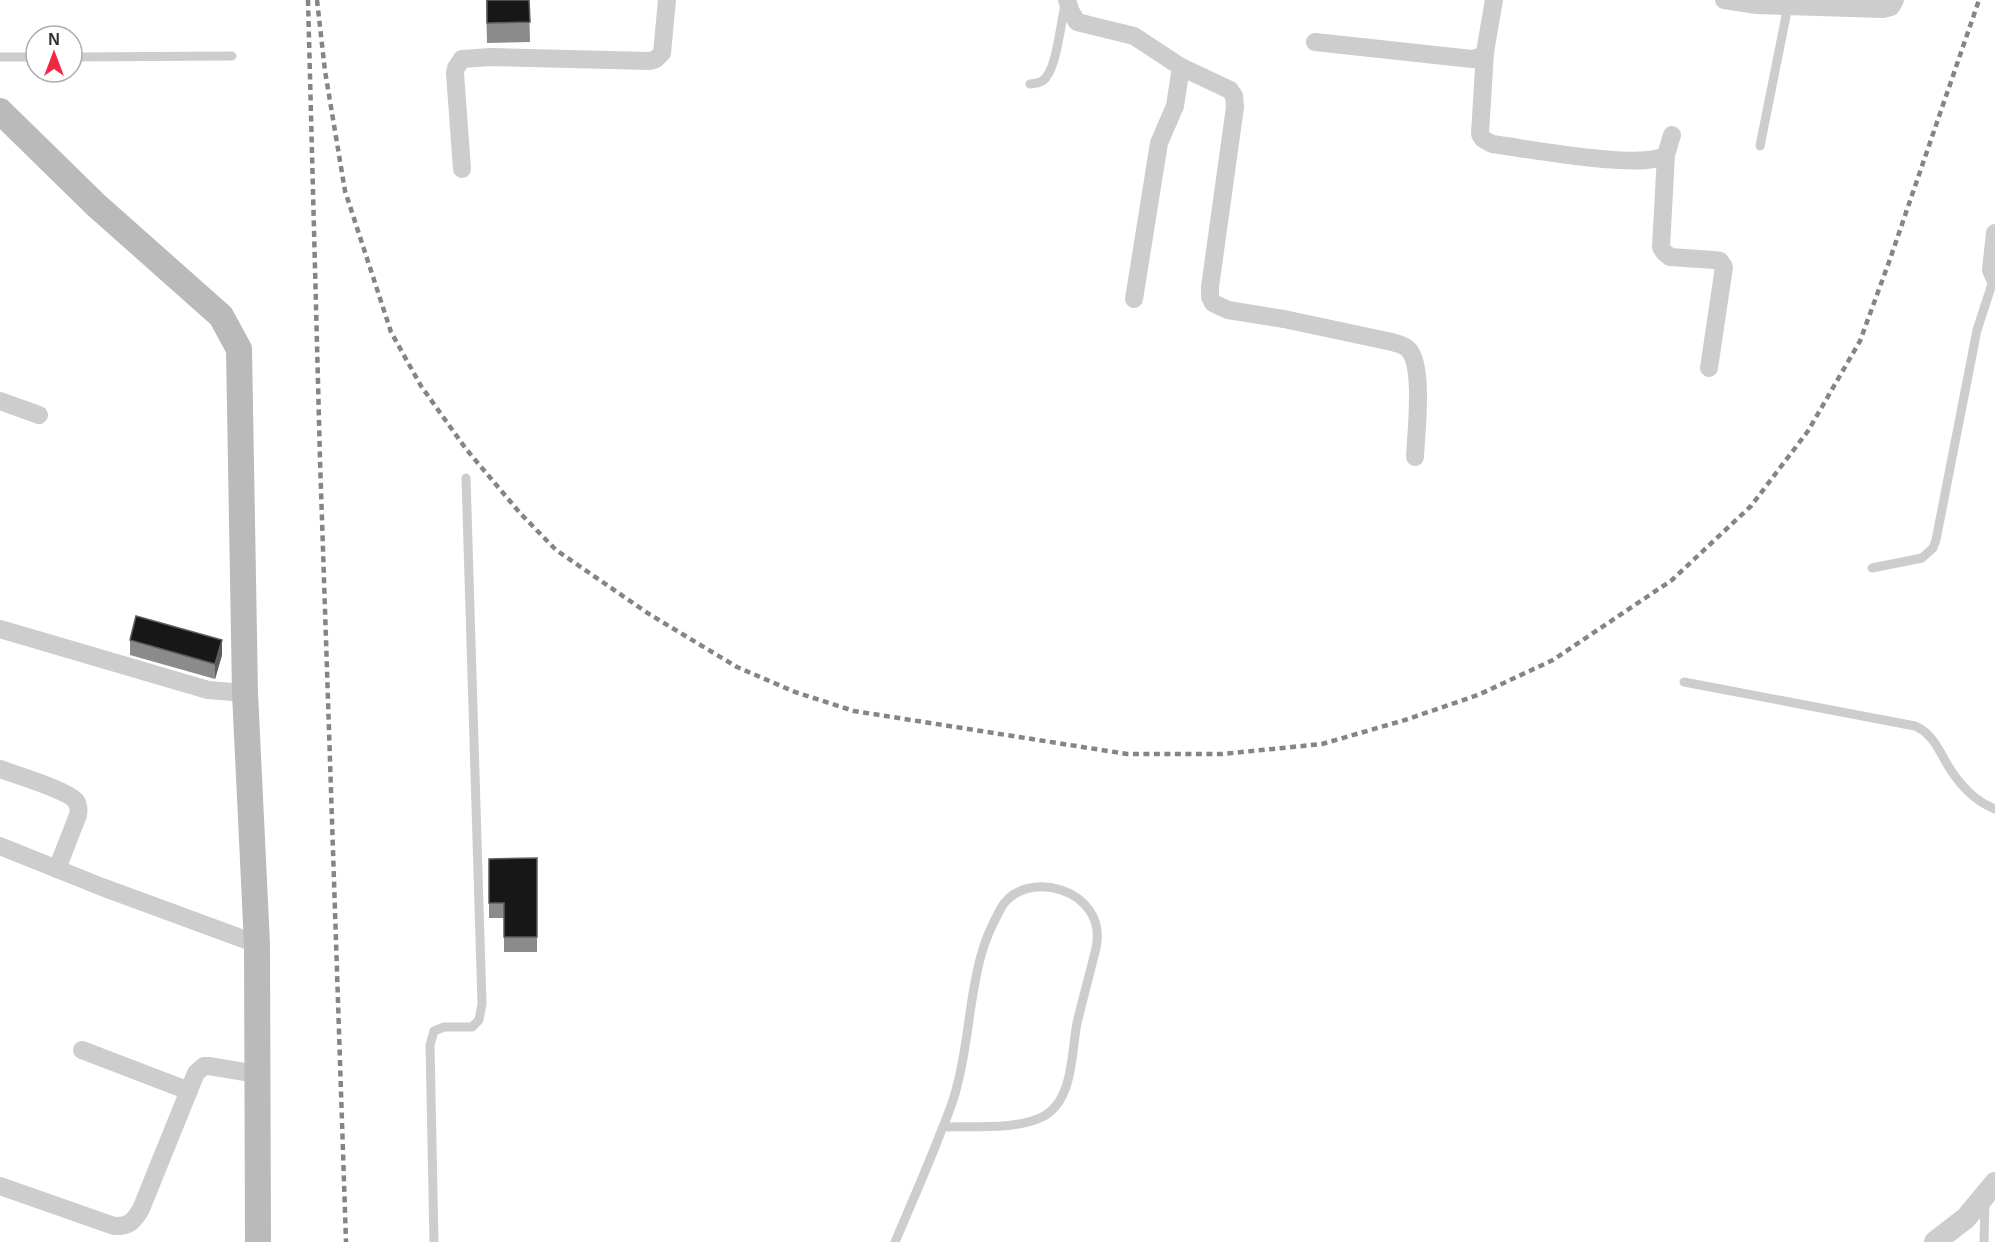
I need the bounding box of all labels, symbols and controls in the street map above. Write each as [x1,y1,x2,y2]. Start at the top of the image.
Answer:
north arrow [24,24,84,84]
text: N [48,31,60,48]

